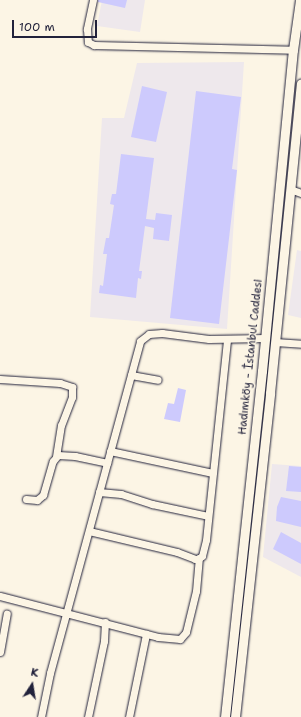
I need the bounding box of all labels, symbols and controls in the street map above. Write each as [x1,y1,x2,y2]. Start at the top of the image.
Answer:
scale bar [14,12,99,38]
text: 100 m [19,19,55,35]
street label: Hadımköy - İstanbul Caddesi [236,279,266,435]
north arrow [12,665,52,705]
text: K [29,665,40,681]

